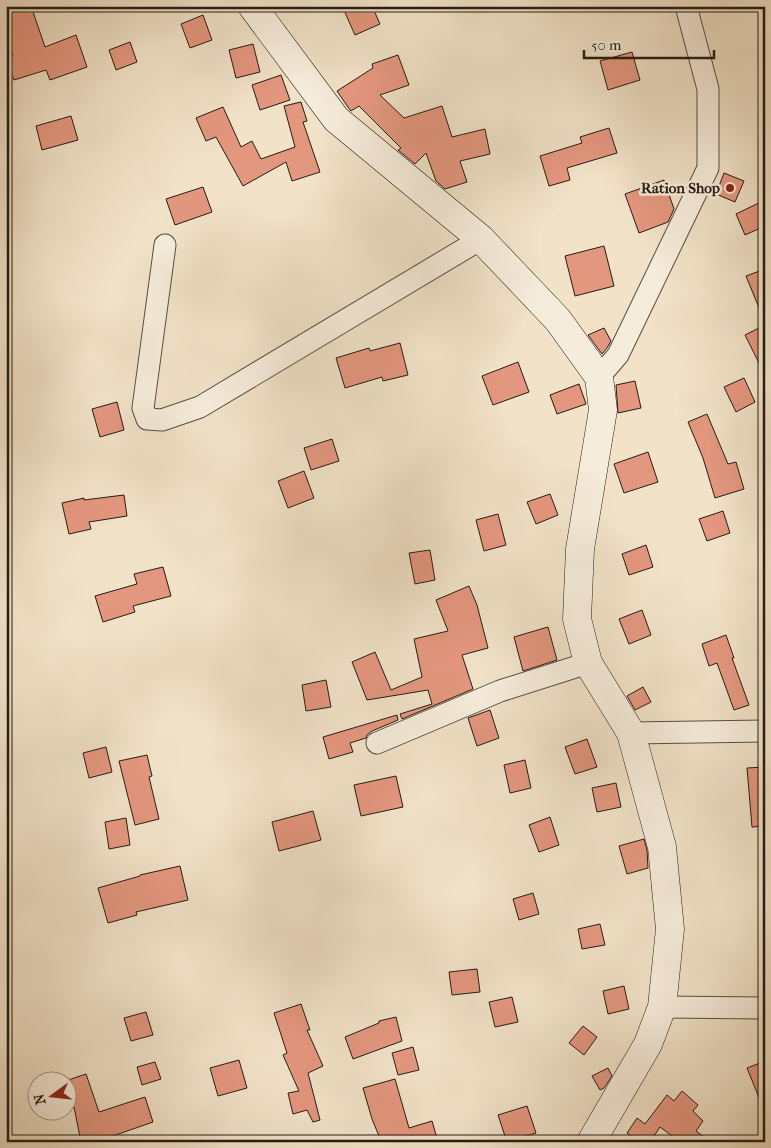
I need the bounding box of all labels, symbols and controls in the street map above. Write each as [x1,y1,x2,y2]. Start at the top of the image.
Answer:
scale bar [584,28,714,60]
text: 50 m [591,36,622,54]
place label: Ration Shop [641,179,720,197]
marker: Ration Shop [724,182,736,194]
north arrow [28,1070,78,1120]
text: N [30,1092,50,1107]

